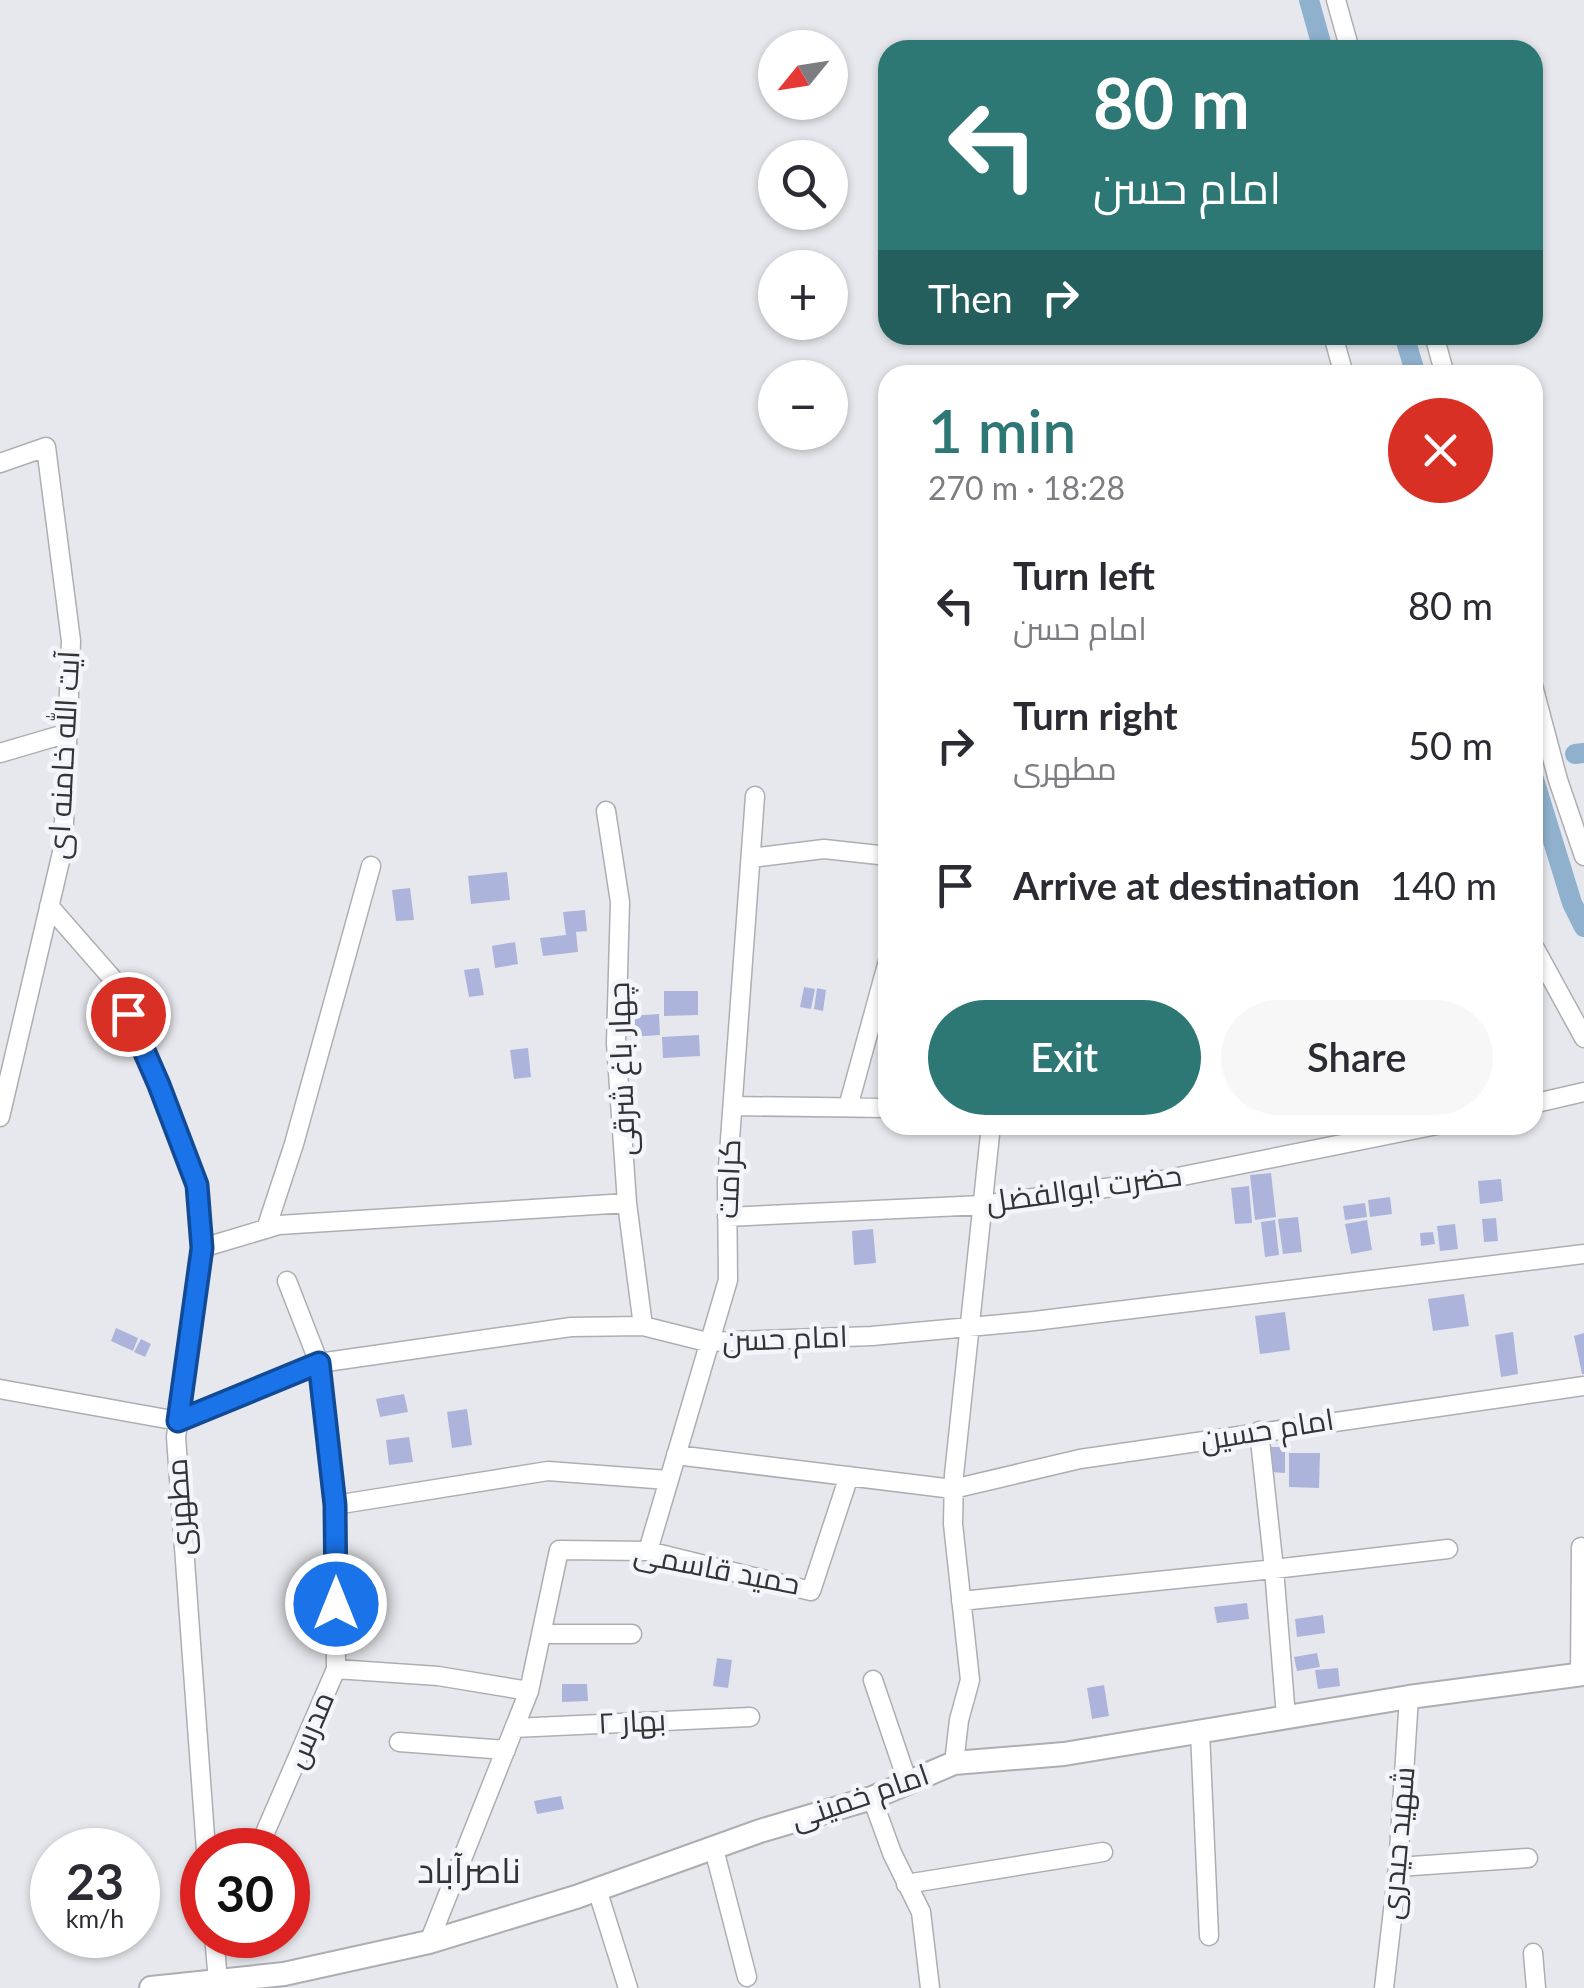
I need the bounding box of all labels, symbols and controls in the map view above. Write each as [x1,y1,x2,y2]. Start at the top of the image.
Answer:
north arrow [758,30,848,120]
map controls [758,30,848,450]
text: 80 m [1093,60,1250,144]
icon: left [928,80,1058,210]
button: search [758,140,848,230]
text: امام حسن [1093,160,1281,214]
button: + [758,250,848,340]
icon: right [1033,270,1088,325]
text: Then [928,275,1013,321]
button: − [758,360,848,450]
text: 1 min [928,394,1076,466]
button: close [1388,398,1493,503]
text: 270 m · 18:28 [928,468,1125,507]
text: Turn left [1013,552,1155,598]
icon: left [928,578,983,633]
text: 80 m [1408,582,1493,628]
text: امام حسن [1013,608,1147,647]
street label: آیت الله خامنه ای [39,649,86,860]
text: Turn right [1013,692,1178,738]
icon: right [928,718,983,773]
text: 50 m [1408,722,1493,768]
text: مطهری [1013,748,1117,787]
icon: arrive [928,858,983,913]
text: Arrive at destination [1013,862,1360,908]
text: 140 m [1390,862,1497,908]
pin [86,972,171,1057]
street label: چهار باغ شرقی [599,981,645,1157]
icon: arrive [101,987,156,1042]
button: Exit [928,1000,1201,1115]
button: Share [1221,1000,1493,1115]
street label: کرامت [708,1139,747,1219]
street label: حضرت ابوالفضل [984,1155,1184,1221]
street label: امام حسن [722,1317,848,1361]
street label: امام حسین [1197,1400,1337,1460]
street label: مطهری [157,1457,201,1557]
street label: حمید قاسمی [631,1533,803,1603]
position arrow [284,1552,388,1656]
street label: مدرس [276,1686,342,1774]
street label: بهار ۲ [597,1700,667,1742]
street label: امام خمینی [786,1755,934,1839]
street label: شهید حیدری [1371,1765,1423,1921]
speed limit sign: 30 [180,1828,310,1958]
district label: ناصرآباد [417,1848,521,1891]
text: 23 [66,1851,124,1911]
text: km/h [66,1903,124,1933]

